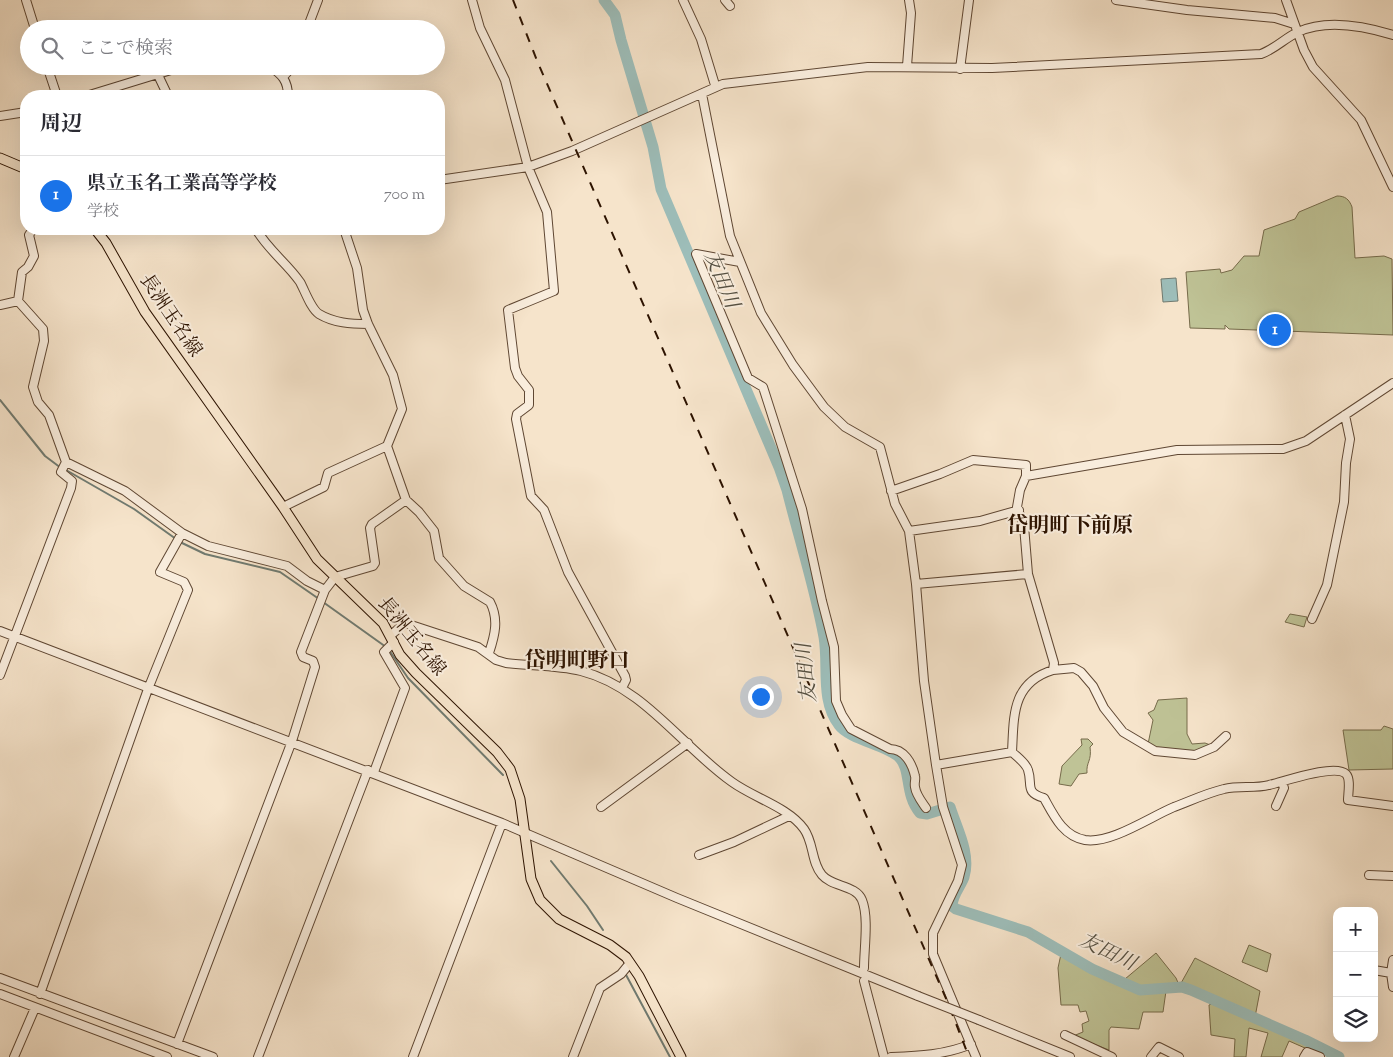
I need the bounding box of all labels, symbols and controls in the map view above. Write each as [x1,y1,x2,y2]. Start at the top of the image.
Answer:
search box [20,20,445,75]
icon: search [38,34,66,62]
text: ここで検索 [78,36,173,63]
text: 周辺 [40,110,82,140]
text: 県立玉名工業高等学校 [87,171,277,198]
text: 1 [53,184,59,207]
text: 700 m [384,184,425,207]
text: 学校 [87,201,119,224]
water label: 友田川 [695,247,746,315]
street label: 長洲玉名線 [132,269,208,363]
pin: 1 [1259,311,1291,349]
district label: 岱明町下前原 [1007,512,1133,542]
street label: 長洲玉名線 [371,592,451,682]
water label: 友田川 [790,640,826,704]
district label: 岱明町野口 [525,647,630,677]
your location [748,684,774,710]
map controls [1333,907,1378,1042]
button: + [1333,907,1378,952]
water label: 友田川 [1074,927,1142,980]
button: − [1333,952,1378,997]
button: layers [1333,997,1378,1042]

